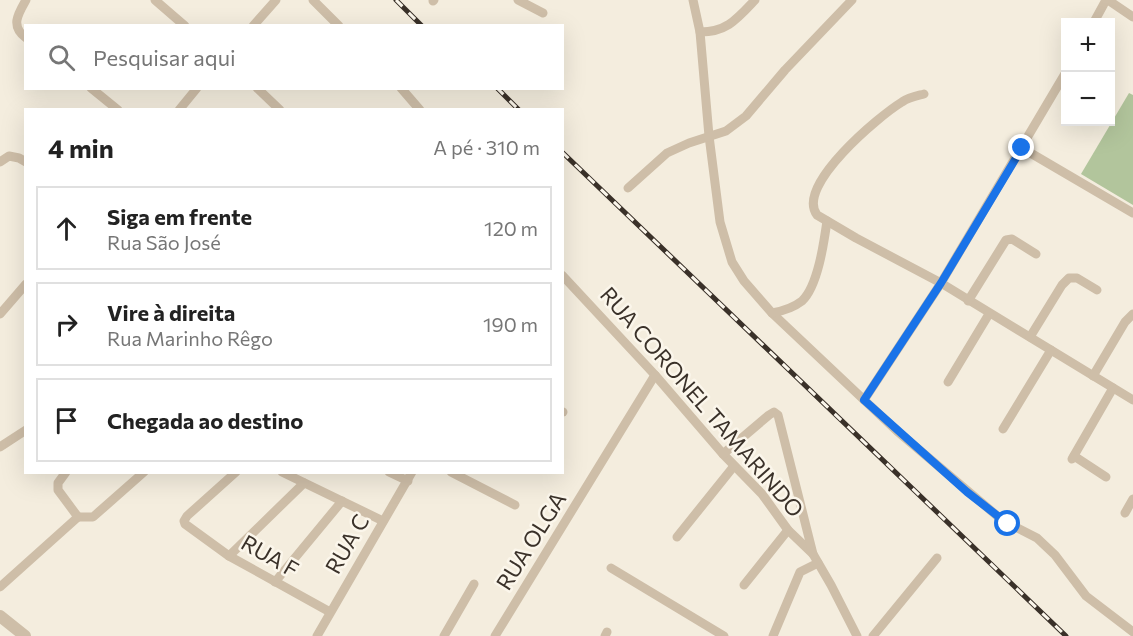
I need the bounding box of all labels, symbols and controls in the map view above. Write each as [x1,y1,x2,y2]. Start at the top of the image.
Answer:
map controls [1061,18,1115,126]
button: + [1061,18,1115,72]
search box [24,24,564,90]
icon: search [45,41,78,74]
text: Pesquisar aqui [93,44,236,71]
button: − [1061,72,1115,126]
text: 4 min [48,132,114,163]
route end [1008,134,1034,160]
text: A pé · 310 m [433,135,540,159]
text: Siga em frente [107,203,252,230]
icon: ahead [50,212,83,245]
text: 120 m [484,216,538,240]
text: Rua São José [107,230,221,254]
street label: RUA CORONEL TAMARINDO [595,281,810,522]
text: Vire à direita [107,299,235,326]
icon: right [50,308,83,341]
text: 190 m [483,312,538,336]
text: Rua Marinho Rêgo [107,326,273,350]
icon: arrive [50,404,83,437]
text: Chegada ao destino [107,407,303,434]
street label: RUA OLGA [490,487,571,595]
street label: RUA C [319,509,374,578]
route start [994,510,1020,536]
street label: RUA F [237,528,304,583]

